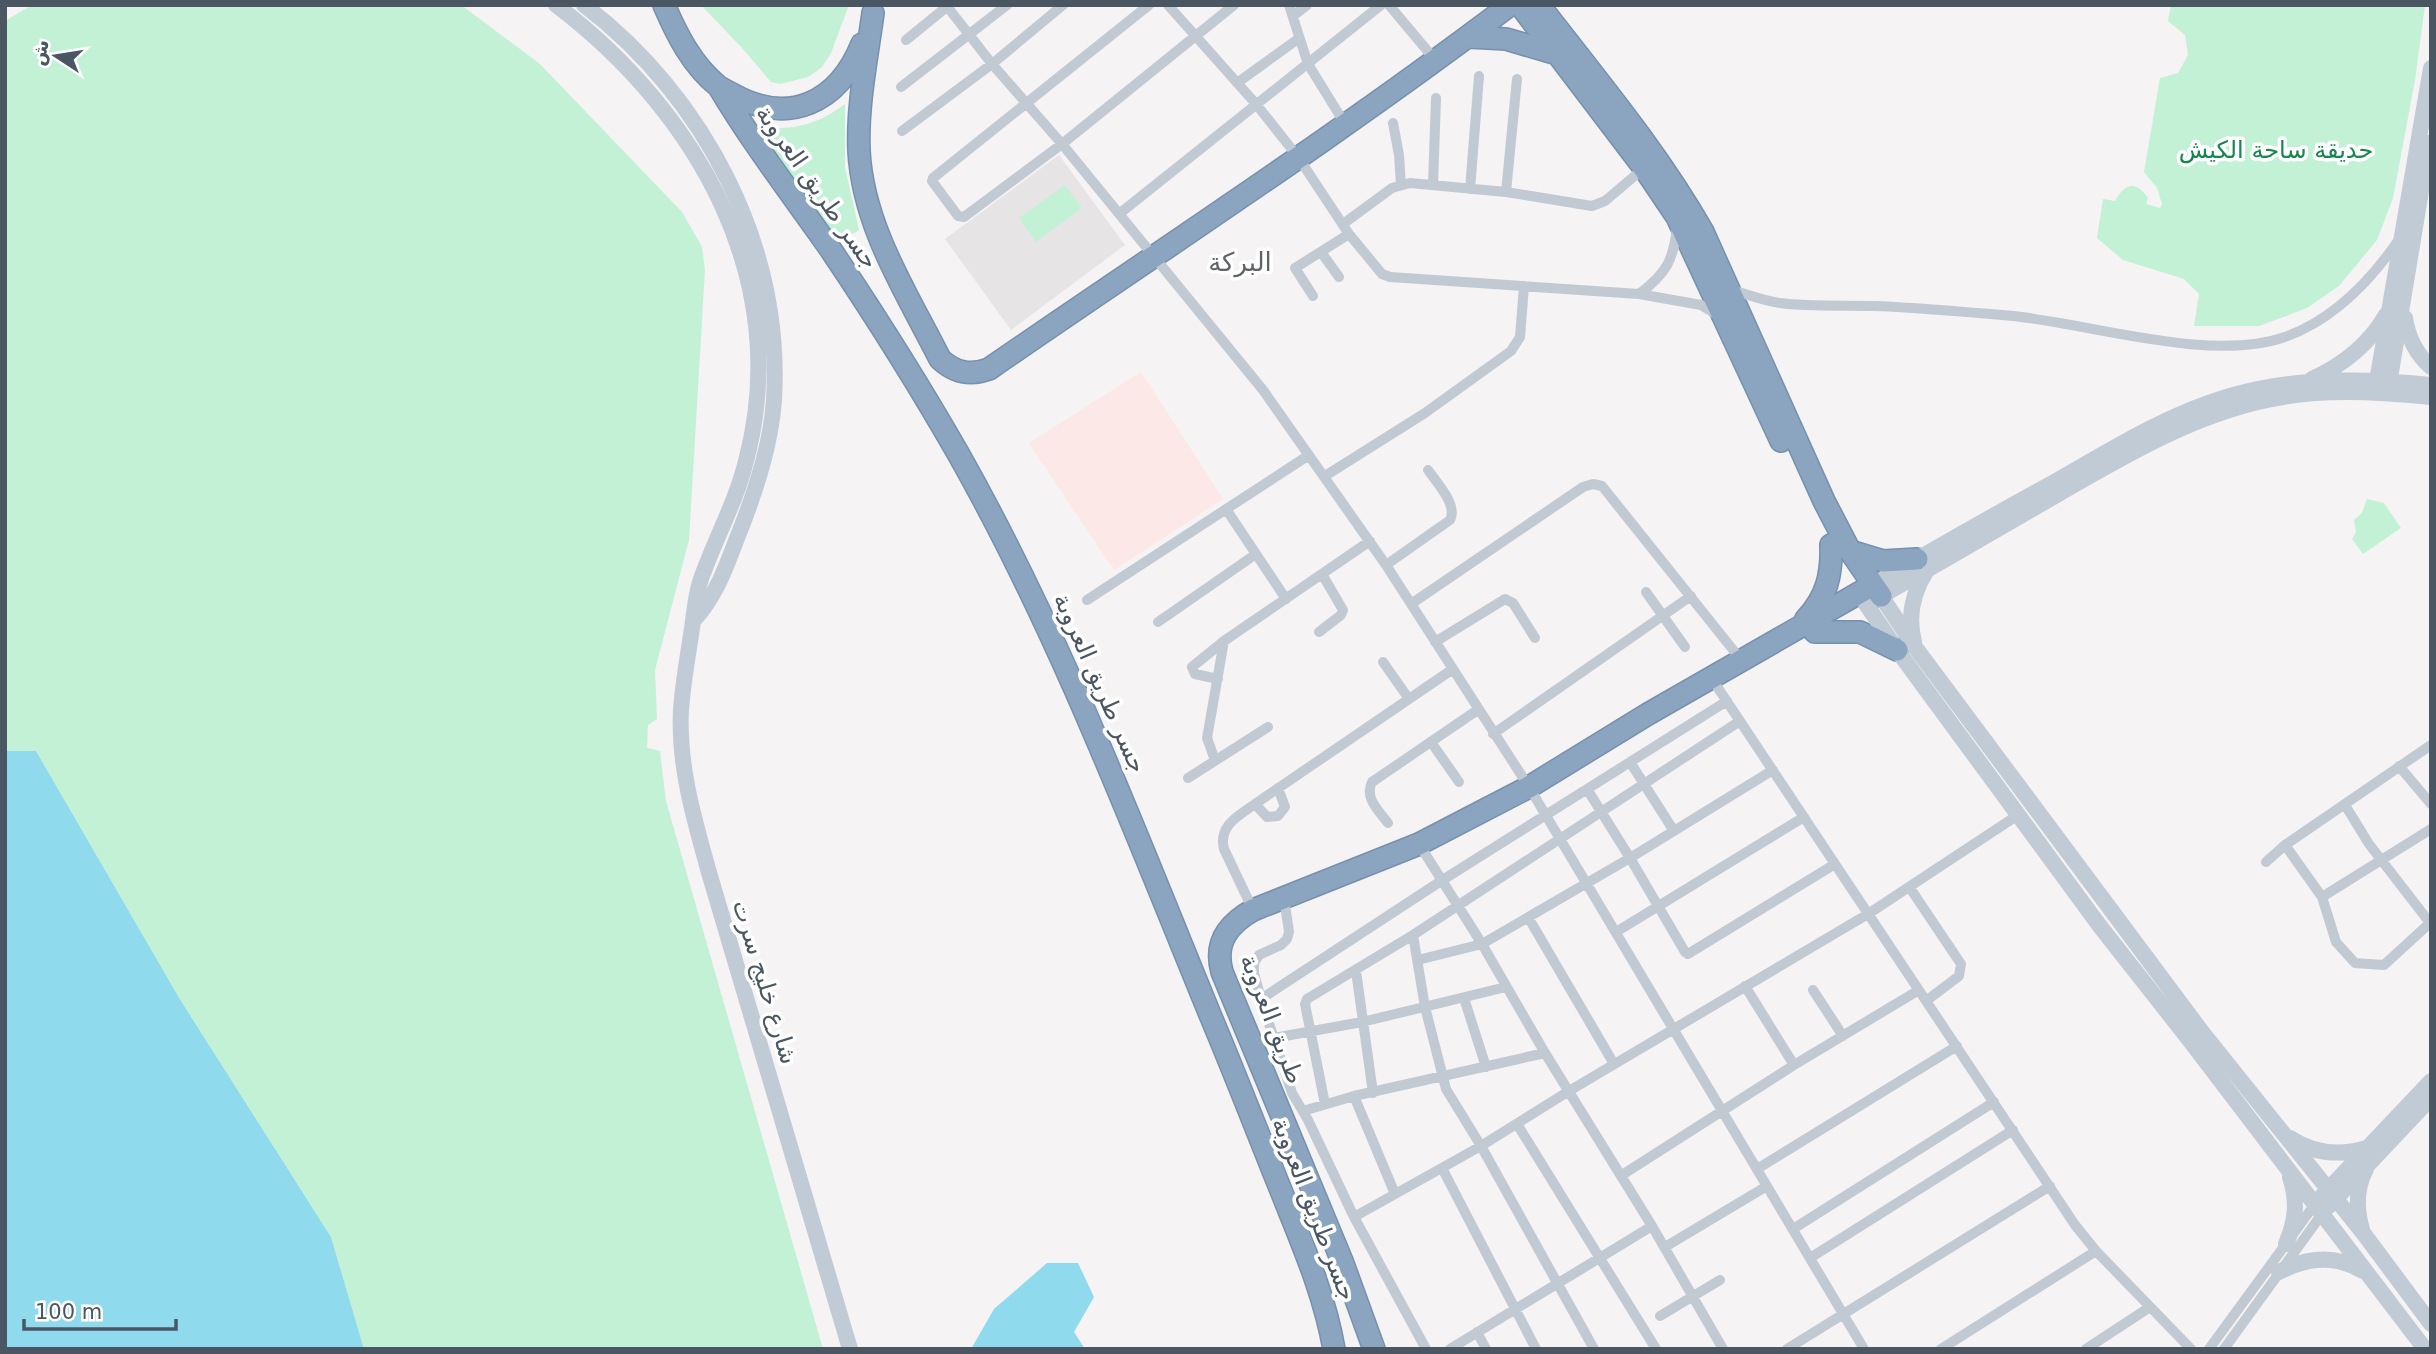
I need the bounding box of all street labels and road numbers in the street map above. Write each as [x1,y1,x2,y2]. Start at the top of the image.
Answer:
street label: جسر طريق العروبة [750,100,884,274]
street label: جسر طريق العروبة [1048,589,1152,777]
street label: شارع خليج سرت [727,897,803,1067]
street label: طريق العروبة [1234,950,1310,1088]
street label: جسر طريق العروبة [1266,1114,1362,1304]

